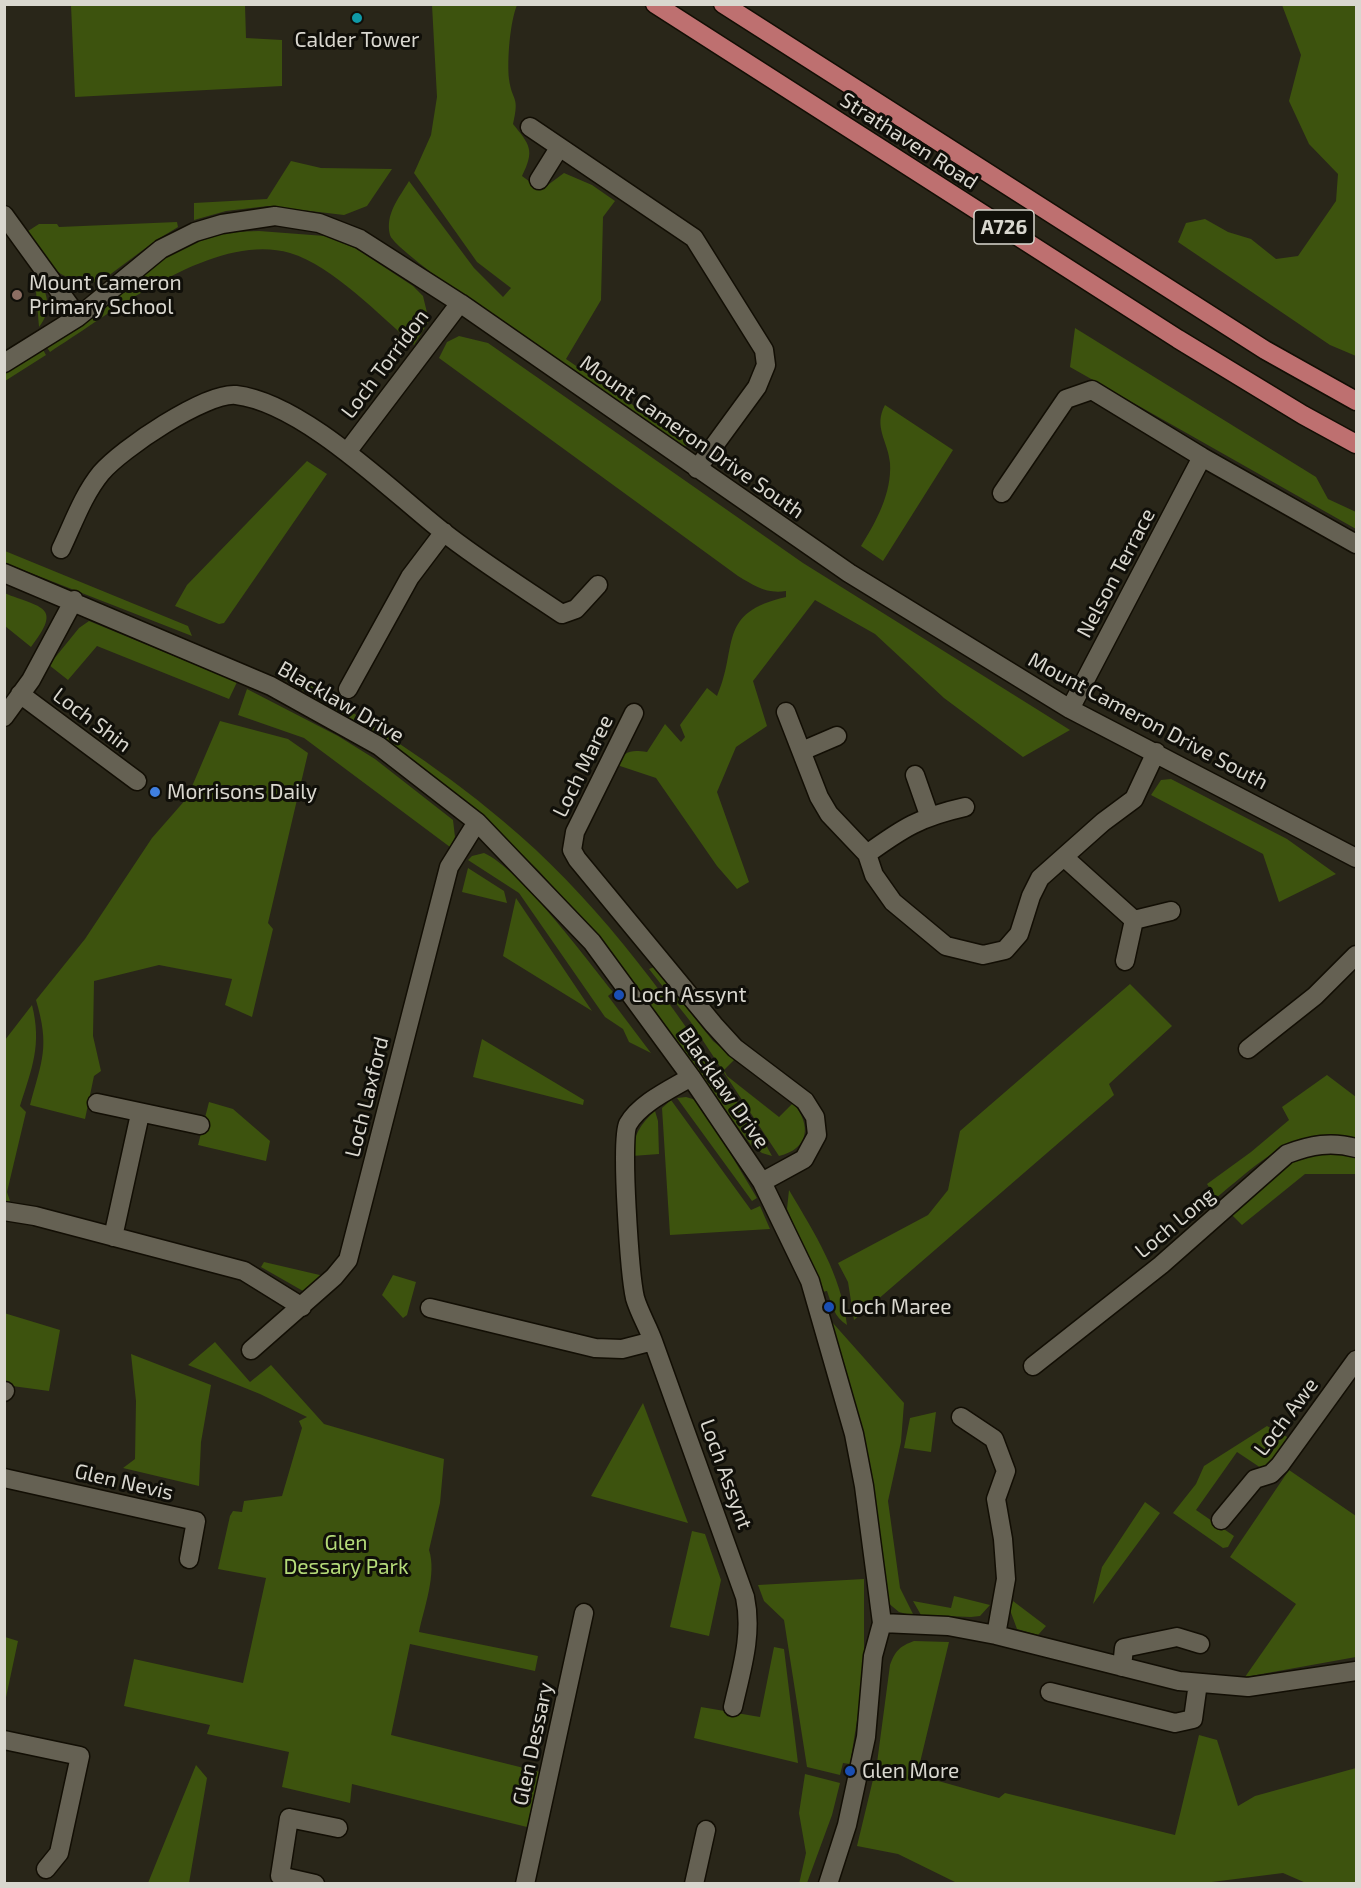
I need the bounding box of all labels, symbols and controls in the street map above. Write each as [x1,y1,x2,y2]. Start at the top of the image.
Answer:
marker: Calder Tower [350,11,364,25]
place label: Calder Tower [295,27,419,53]
street label: Strathaven Road [836,87,982,195]
road number: A726 [974,210,1034,244]
place label: Mount Cameron Primary School [29,270,182,320]
marker: Mount Cameron Primary School [10,288,24,302]
street label: Loch Torridon [336,305,434,423]
street label: Mount Cameron Drive South [575,350,809,524]
street label: Nelson Terrace [1071,504,1161,642]
street label: Mount Cameron Drive South [1024,647,1272,795]
street label: Blacklaw Drive [273,656,409,748]
street label: Loch Shin [48,682,136,758]
street label: Loch Maree [547,711,619,821]
place label: Morrisons Daily [167,779,317,805]
marker: Morrisons Daily [148,785,162,799]
place label: Loch Assynt [631,982,746,1008]
marker: Loch Assynt [612,988,626,1002]
street label: Blacklaw Drive [673,1023,775,1153]
street label: Loch Laxford [340,1034,394,1160]
street label: Loch Long [1130,1182,1220,1264]
place label: Loch Maree [841,1294,951,1320]
marker: Loch Maree [822,1300,836,1314]
street label: Loch Awe [1249,1373,1323,1461]
street label: Loch Assynt [694,1415,758,1533]
street label: Glen Nevis [72,1458,176,1506]
park label: Glen Dessary Park [283,1530,409,1580]
street label: Glen Dessary [508,1680,558,1808]
place label: Glen More [862,1758,959,1784]
marker: Glen More [843,1764,857,1778]

